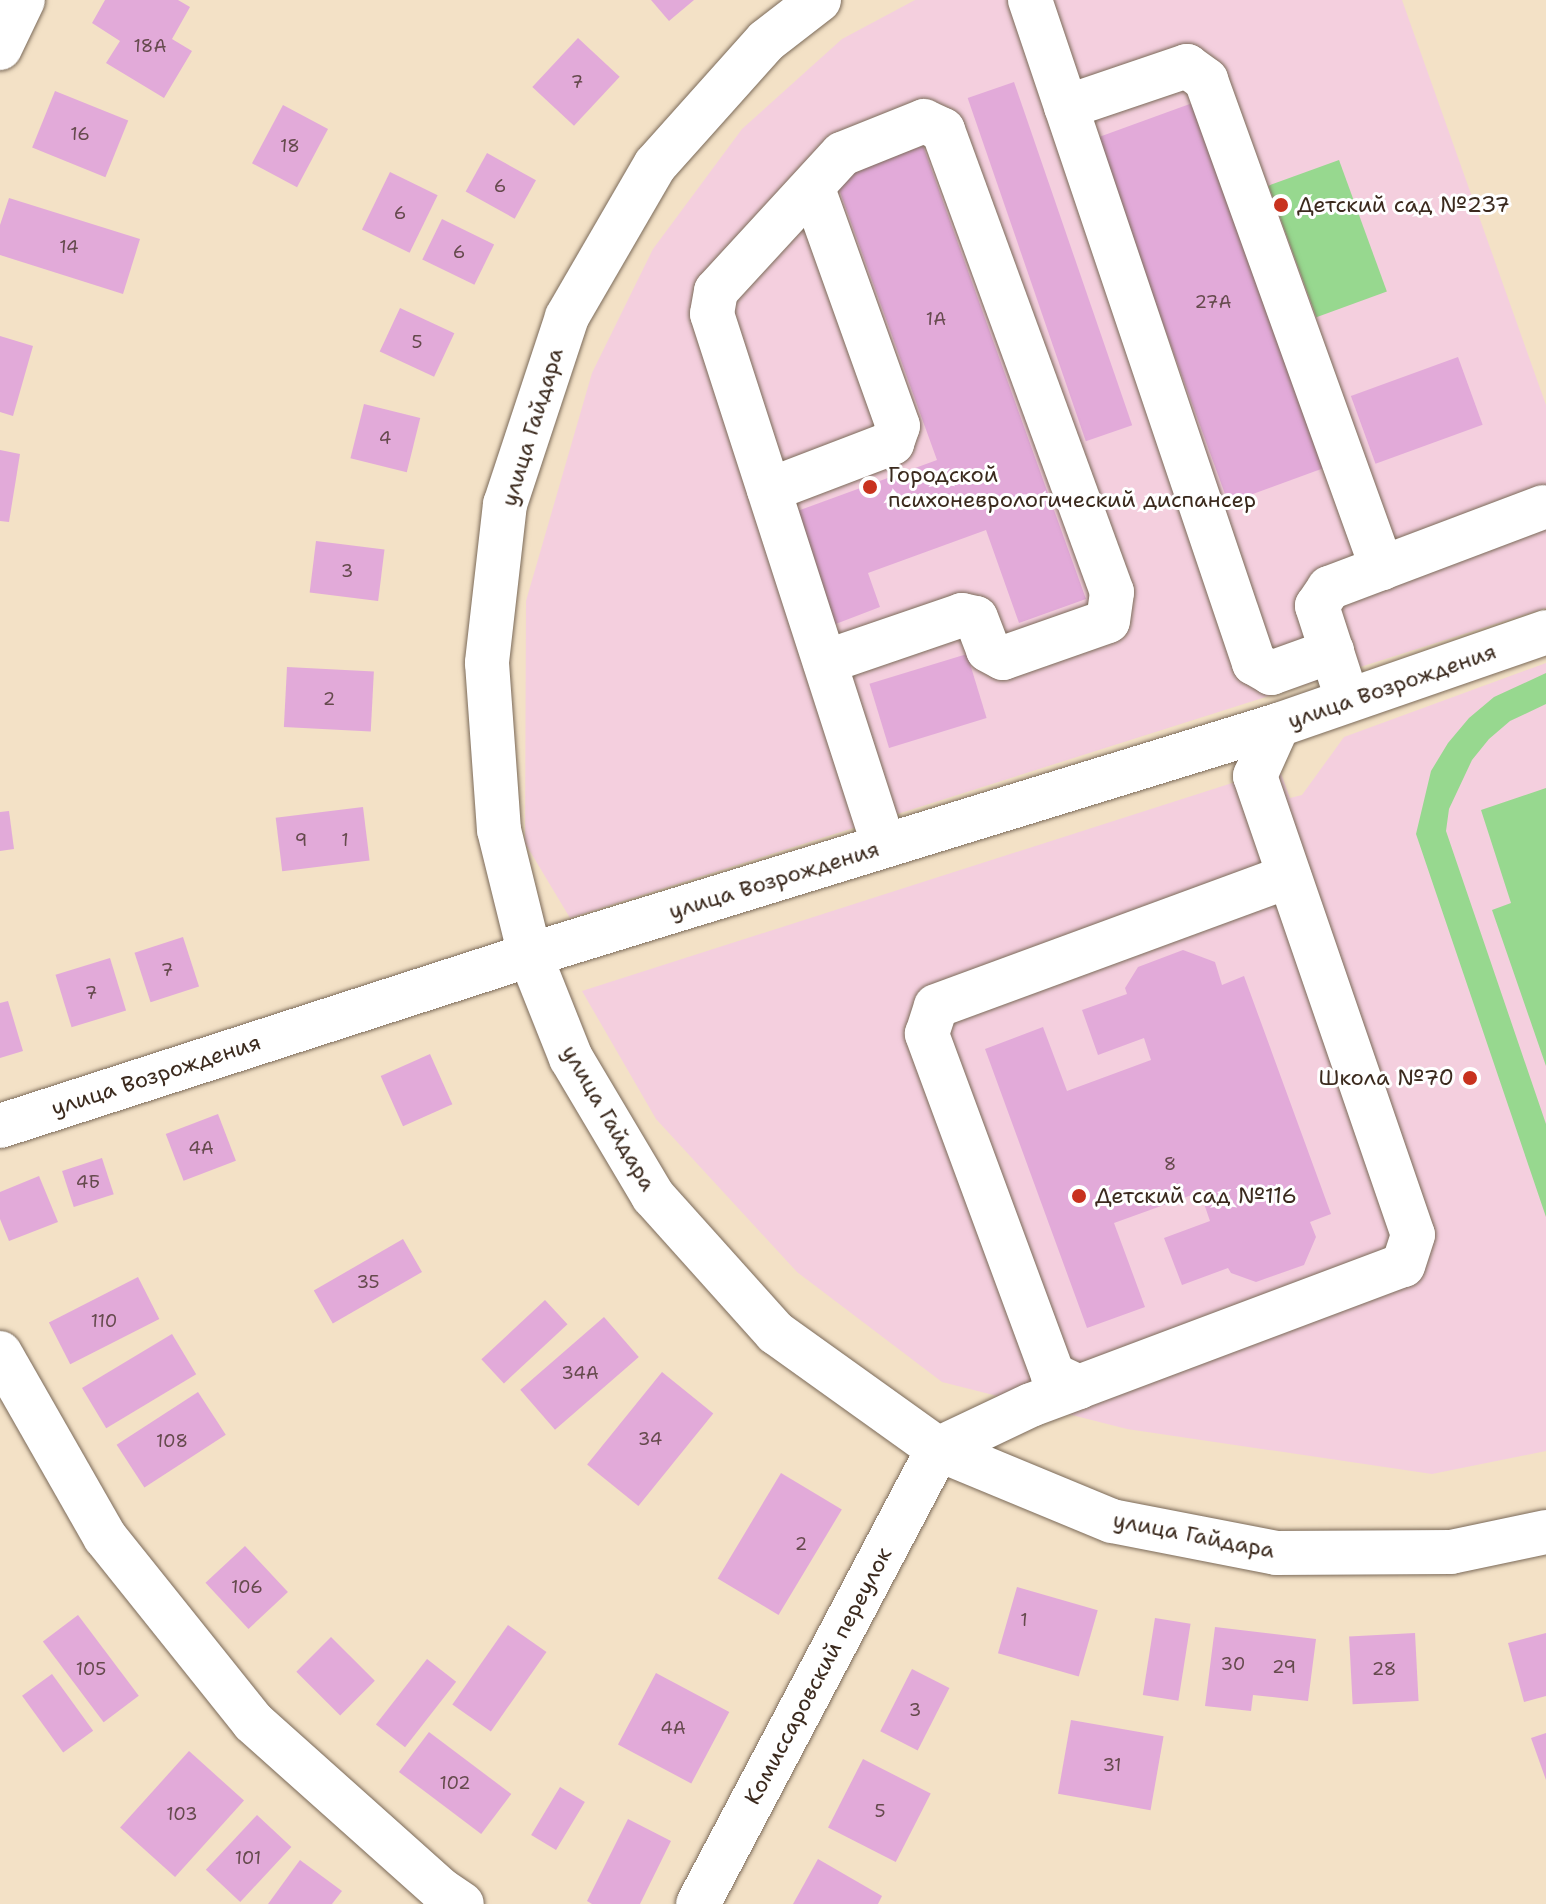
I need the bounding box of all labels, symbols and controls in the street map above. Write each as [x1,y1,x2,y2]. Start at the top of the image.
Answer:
house number: 18А [134,35,166,57]
house number: 7 [571,71,583,93]
house number: 16 [70,123,90,145]
house number: 18 [280,135,300,157]
house number: 6 [494,175,506,197]
place label: Детский сад №237 [1297,192,1510,218]
marker: Детский сад №237 [1272,196,1290,214]
house number: 6 [394,202,406,224]
house number: 14 [59,236,79,258]
house number: 6 [453,241,465,263]
house number: 27А [1194,291,1232,313]
house number: 1А [926,308,946,330]
house number: 5 [411,331,423,353]
street label: улица Гайдара [495,345,569,509]
house number: 4 [379,427,391,449]
place label: Городской психоневрологический диспансер [888,461,1256,512]
marker: Городской психоневрологический диспансер [859,476,881,498]
house number: 3 [341,560,353,582]
street label: улица Возрождения [1284,638,1500,734]
house number: 2 [323,688,335,710]
house number: 9 [295,829,307,851]
house number: 1 [341,829,349,851]
street label: улица Возрождения [666,835,882,925]
house number: 7 [161,959,173,981]
house number: 7 [85,982,97,1004]
street label: улица Возрождения [48,1029,264,1121]
street label: улица Гайдара [557,1040,661,1196]
place label: Школа №70 [1318,1065,1454,1091]
marker: Школа №70 [1461,1069,1479,1087]
house number: 4А [188,1137,214,1159]
house number: 8 [1164,1153,1176,1175]
house number: 4Б [76,1171,100,1193]
place label: Детский сад №116 [1095,1183,1297,1209]
marker: Детский сад №116 [1070,1187,1088,1205]
house number: 35 [356,1271,380,1293]
house number: 110 [91,1310,117,1332]
house number: 34А [561,1362,599,1384]
house number: 34 [638,1428,662,1450]
house number: 108 [156,1430,188,1452]
street label: улица Гайдара [1111,1506,1277,1564]
house number: 2 [795,1533,807,1555]
street label: Комиссаровский переулок [739,1543,897,1809]
house number: 106 [231,1576,263,1598]
house number: 1 [1020,1609,1028,1631]
house number: 30 [1221,1653,1245,1675]
house number: 29 [1272,1656,1296,1678]
house number: 105 [76,1658,106,1680]
house number: 28 [1372,1658,1396,1680]
house number: 3 [909,1699,921,1721]
house number: 4А [660,1717,686,1739]
house number: 31 [1102,1754,1122,1776]
house number: 102 [439,1772,471,1794]
house number: 5 [874,1800,886,1822]
house number: 103 [166,1803,198,1825]
house number: 101 [235,1847,261,1869]

